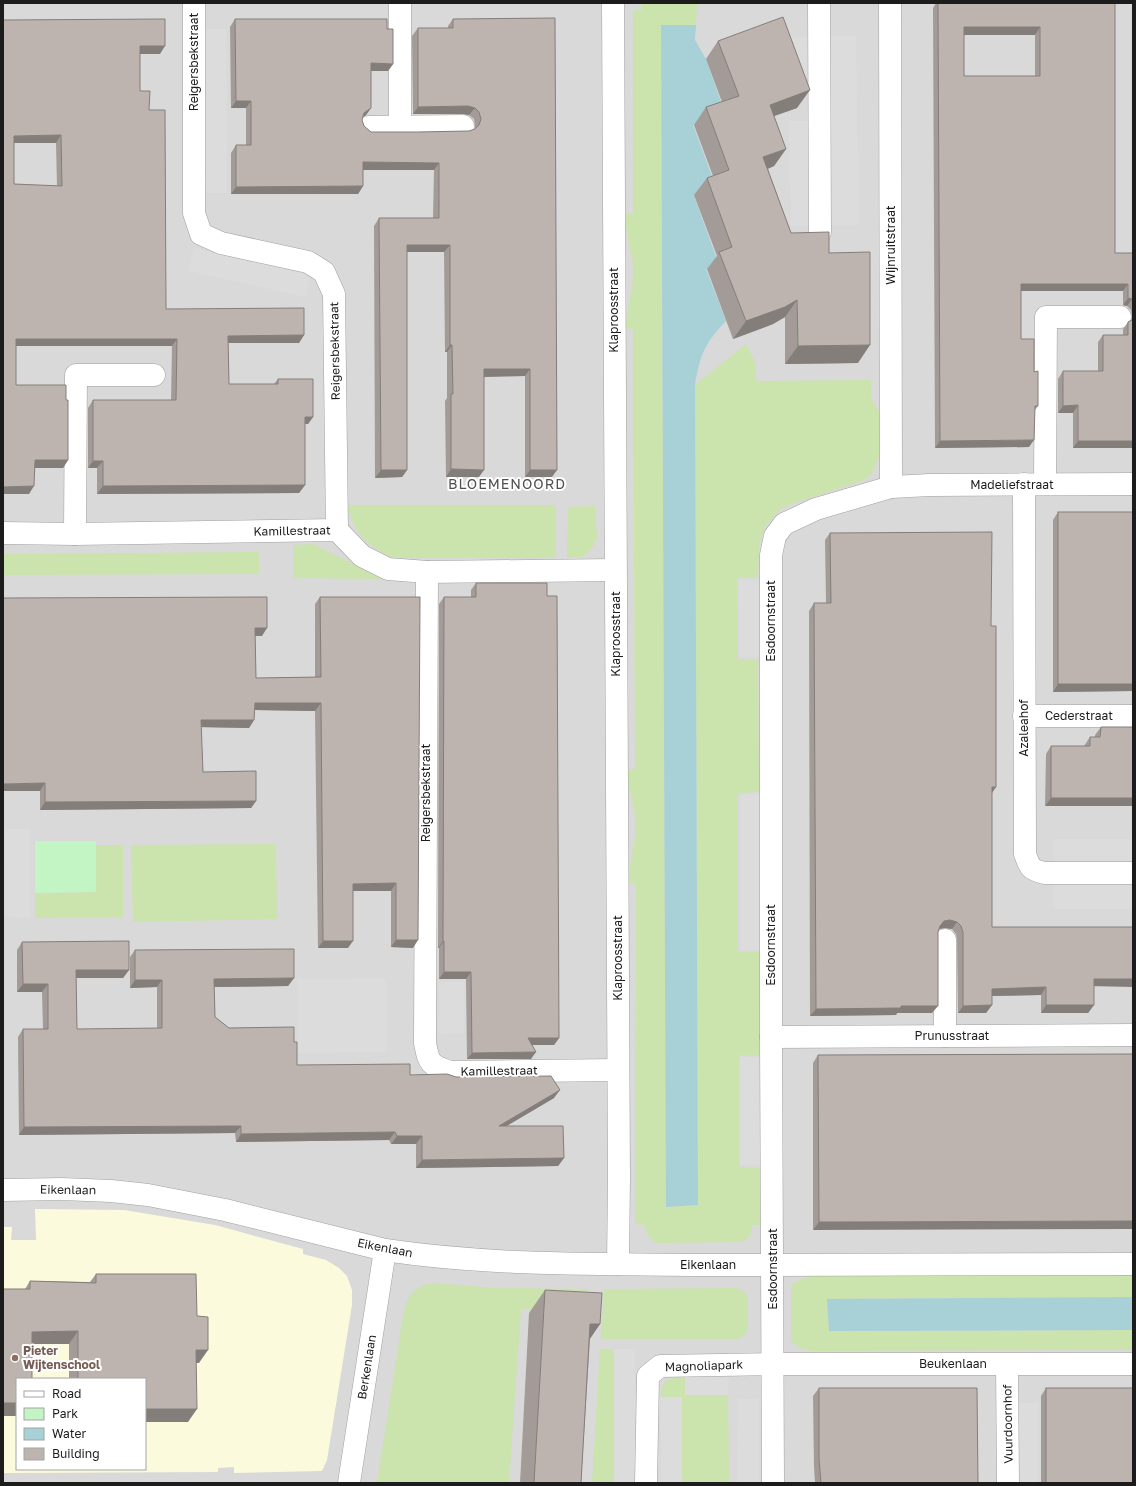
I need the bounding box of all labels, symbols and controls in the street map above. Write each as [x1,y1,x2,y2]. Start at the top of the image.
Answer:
street label: Reigersbekstraat [186,12,201,111]
street label: Wijnruitstraat [883,205,898,285]
street label: Klaproosstraat [606,267,621,353]
street label: Reigersbekstraat [326,301,343,400]
district label: BLOEMENOORD [448,475,566,492]
street label: Madeliefstraat [970,477,1054,492]
street label: Kamillestraat [253,522,331,539]
street label: Esdoornstraat [763,580,778,662]
street label: Klaproosstraat [608,591,623,677]
street label: Azaleahof [1016,699,1031,757]
street label: Cederstraat [1045,708,1113,723]
street label: Reigersbekstraat [418,743,433,842]
street label: Esdoornstraat [763,904,778,986]
street label: Klaproosstraat [610,915,625,1001]
street label: Prunusstraat [915,1028,990,1043]
street label: Kamillestraat [460,1062,538,1079]
street label: Eikenlaan [40,1182,96,1197]
street label: Esdoornstraat [765,1228,780,1310]
street label: Eikenlaan [356,1235,414,1260]
street label: Eikenlaan [680,1257,736,1272]
street label: Berkenlaan [354,1333,379,1400]
place label: Pieter Wijtenschool [23,1343,100,1372]
marker: Pieter Wijtenschool [10,1353,20,1363]
street label: Beukenlaan [919,1356,987,1371]
street label: Magnoliapark [664,1357,744,1374]
legend [16,1378,146,1470]
street label: Vuurdoornhof [999,1384,1016,1464]
text: Road [52,1386,81,1401]
text: Park [52,1406,78,1421]
text: Water [52,1426,86,1441]
text: Building [52,1446,100,1461]

